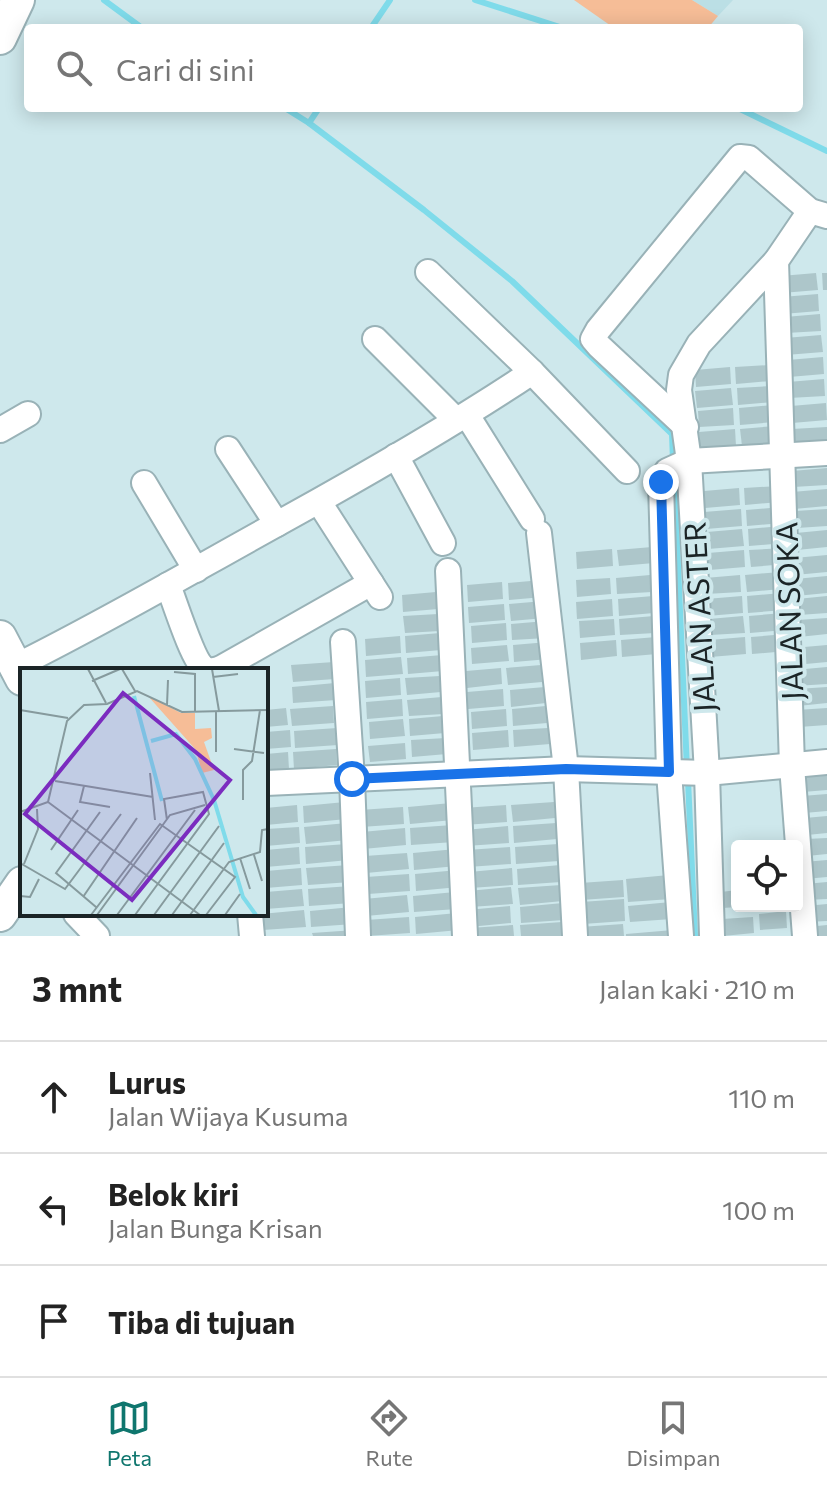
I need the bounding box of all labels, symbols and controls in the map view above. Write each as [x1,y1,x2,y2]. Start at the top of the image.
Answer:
search box [24,24,803,112]
icon: search [52,46,96,90]
text: Cari di sini [116,50,255,87]
route end [643,464,679,500]
street label: JALAN ASTER [675,521,721,713]
street label: JALAN SOKA [766,521,810,701]
inset map [20,668,268,916]
route start [334,761,370,797]
map controls [731,840,803,912]
button: locate [731,840,803,912]
text: 3 mnt [32,967,122,1009]
text: Jalan kaki · 210 m [599,973,795,1004]
text: Lurus [108,1063,186,1100]
icon: ahead [32,1075,76,1119]
text: 110 m [728,1082,795,1113]
text: Jalan Wijaya Kusuma [108,1100,348,1131]
text: Belok kiri [108,1175,239,1212]
icon: left [32,1187,76,1231]
text: 100 m [722,1194,795,1225]
text: Jalan Bunga Krisan [108,1212,323,1243]
icon: arrive [32,1299,76,1343]
text: Tiba di tujuan [108,1303,295,1340]
tab: Peta [107,1396,152,1471]
tab: Rute [366,1396,413,1471]
tab: Disimpan [626,1396,720,1471]

